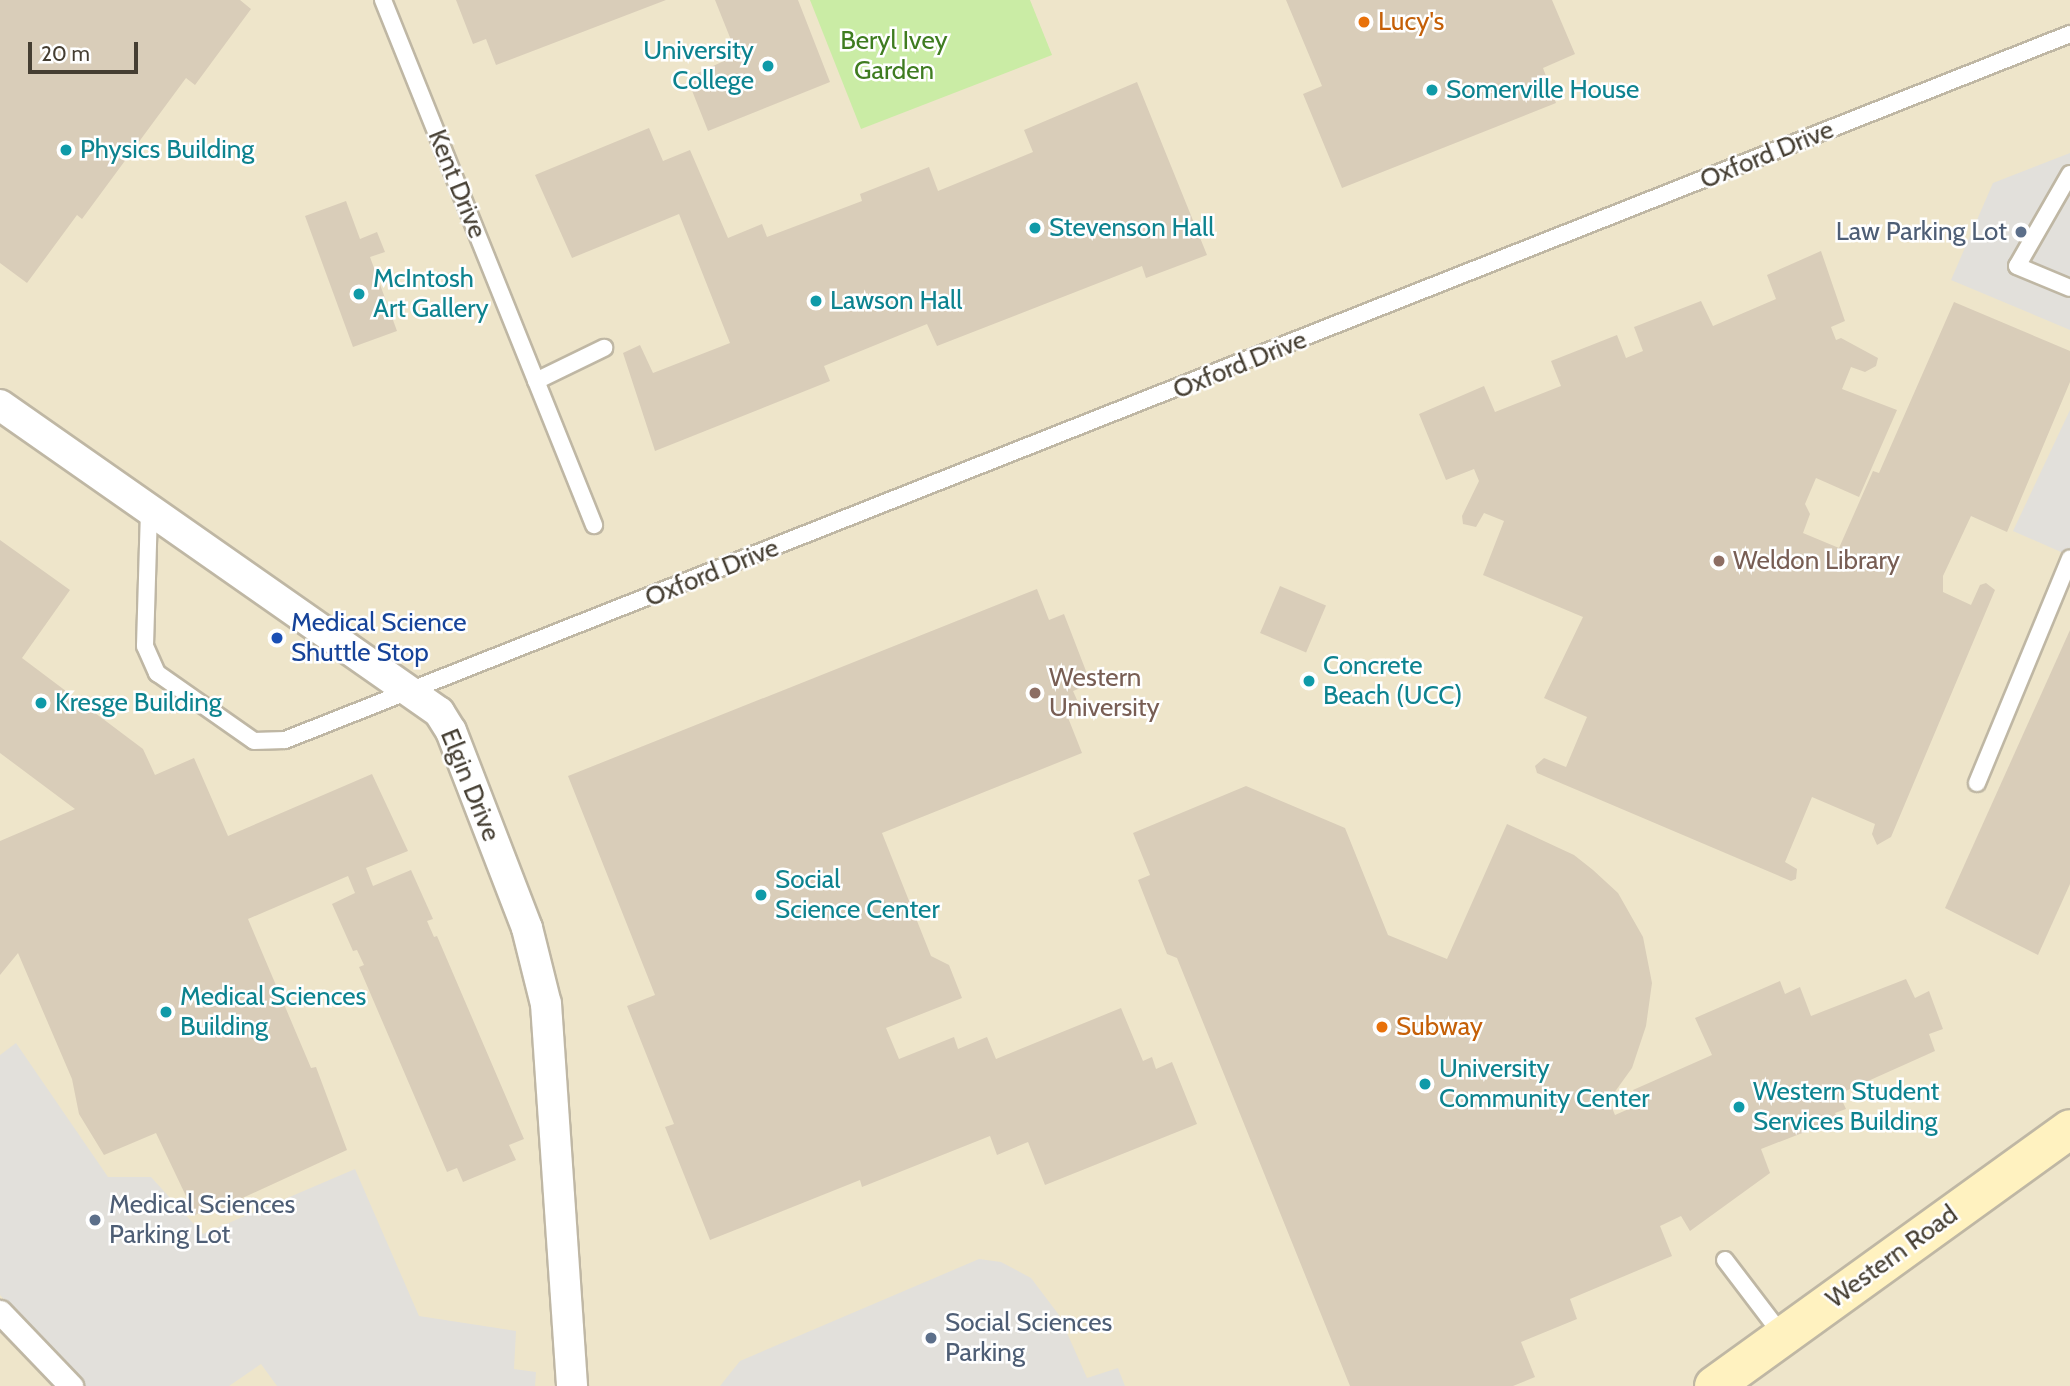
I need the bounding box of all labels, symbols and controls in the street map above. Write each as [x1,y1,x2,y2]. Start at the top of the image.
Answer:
place label: Lucy's [1378,6,1444,38]
marker: Lucy's [1356,14,1372,30]
park label: Beryl Ivey Garden [840,25,948,86]
scale bar [32,28,142,72]
place label: University College [643,35,754,96]
text: 20 m [41,41,90,66]
marker: University College [760,58,776,74]
place label: Somerville House [1446,74,1639,106]
marker: Somerville House [1424,82,1440,98]
street label: Oxford Drive [1696,114,1838,196]
street label: Kent Drive [421,125,493,243]
place label: Physics Building [80,134,254,166]
marker: Physics Building [58,142,74,158]
place label: Stevenson Hall [1049,212,1214,244]
place label: Law Parking Lot [1836,216,2007,248]
marker: Stevenson Hall [1027,220,1043,236]
marker: Law Parking Lot [2013,224,2029,240]
place label: McIntosh Art Gallery [373,263,489,324]
place label: Lawson Hall [830,285,962,317]
marker: McIntosh Art Gallery [351,286,367,302]
marker: Lawson Hall [808,293,824,309]
street label: Oxford Drive [1169,324,1311,406]
street label: Oxford Drive [641,532,783,614]
place label: Weldon Library [1733,545,1900,577]
marker: Weldon Library [1711,553,1727,569]
place label: Medical Science Shuttle Stop [291,607,467,668]
marker: Medical Science Shuttle Stop [269,630,285,646]
place label: Concrete Beach (UCC) [1323,650,1462,712]
place label: Western University [1049,662,1160,724]
marker: Concrete Beach (UCC) [1301,673,1317,689]
marker: Western University [1027,685,1043,701]
place label: Kresge Building [55,687,222,719]
marker: Kresge Building [33,695,49,711]
street label: Elgin Drive [433,724,507,846]
place label: Social Science Center [775,864,940,926]
marker: Social Science Center [753,887,769,903]
place label: Medical Sciences Building [180,981,366,1042]
marker: Medical Sciences Building [158,1004,174,1020]
place label: Subway [1396,1011,1483,1043]
marker: Subway [1374,1019,1390,1035]
place label: University Community Center [1439,1053,1649,1114]
marker: University Community Center [1417,1076,1433,1092]
place label: Western Student Services Building [1753,1076,1939,1138]
marker: Western Student Services Building [1731,1099,1747,1115]
place label: Medical Sciences Parking Lot [109,1189,295,1250]
street label: Western Road [1820,1199,1964,1315]
marker: Medical Sciences Parking Lot [87,1212,103,1228]
place label: Social Sciences Parking [945,1307,1112,1368]
marker: Social Sciences Parking [923,1330,939,1346]

